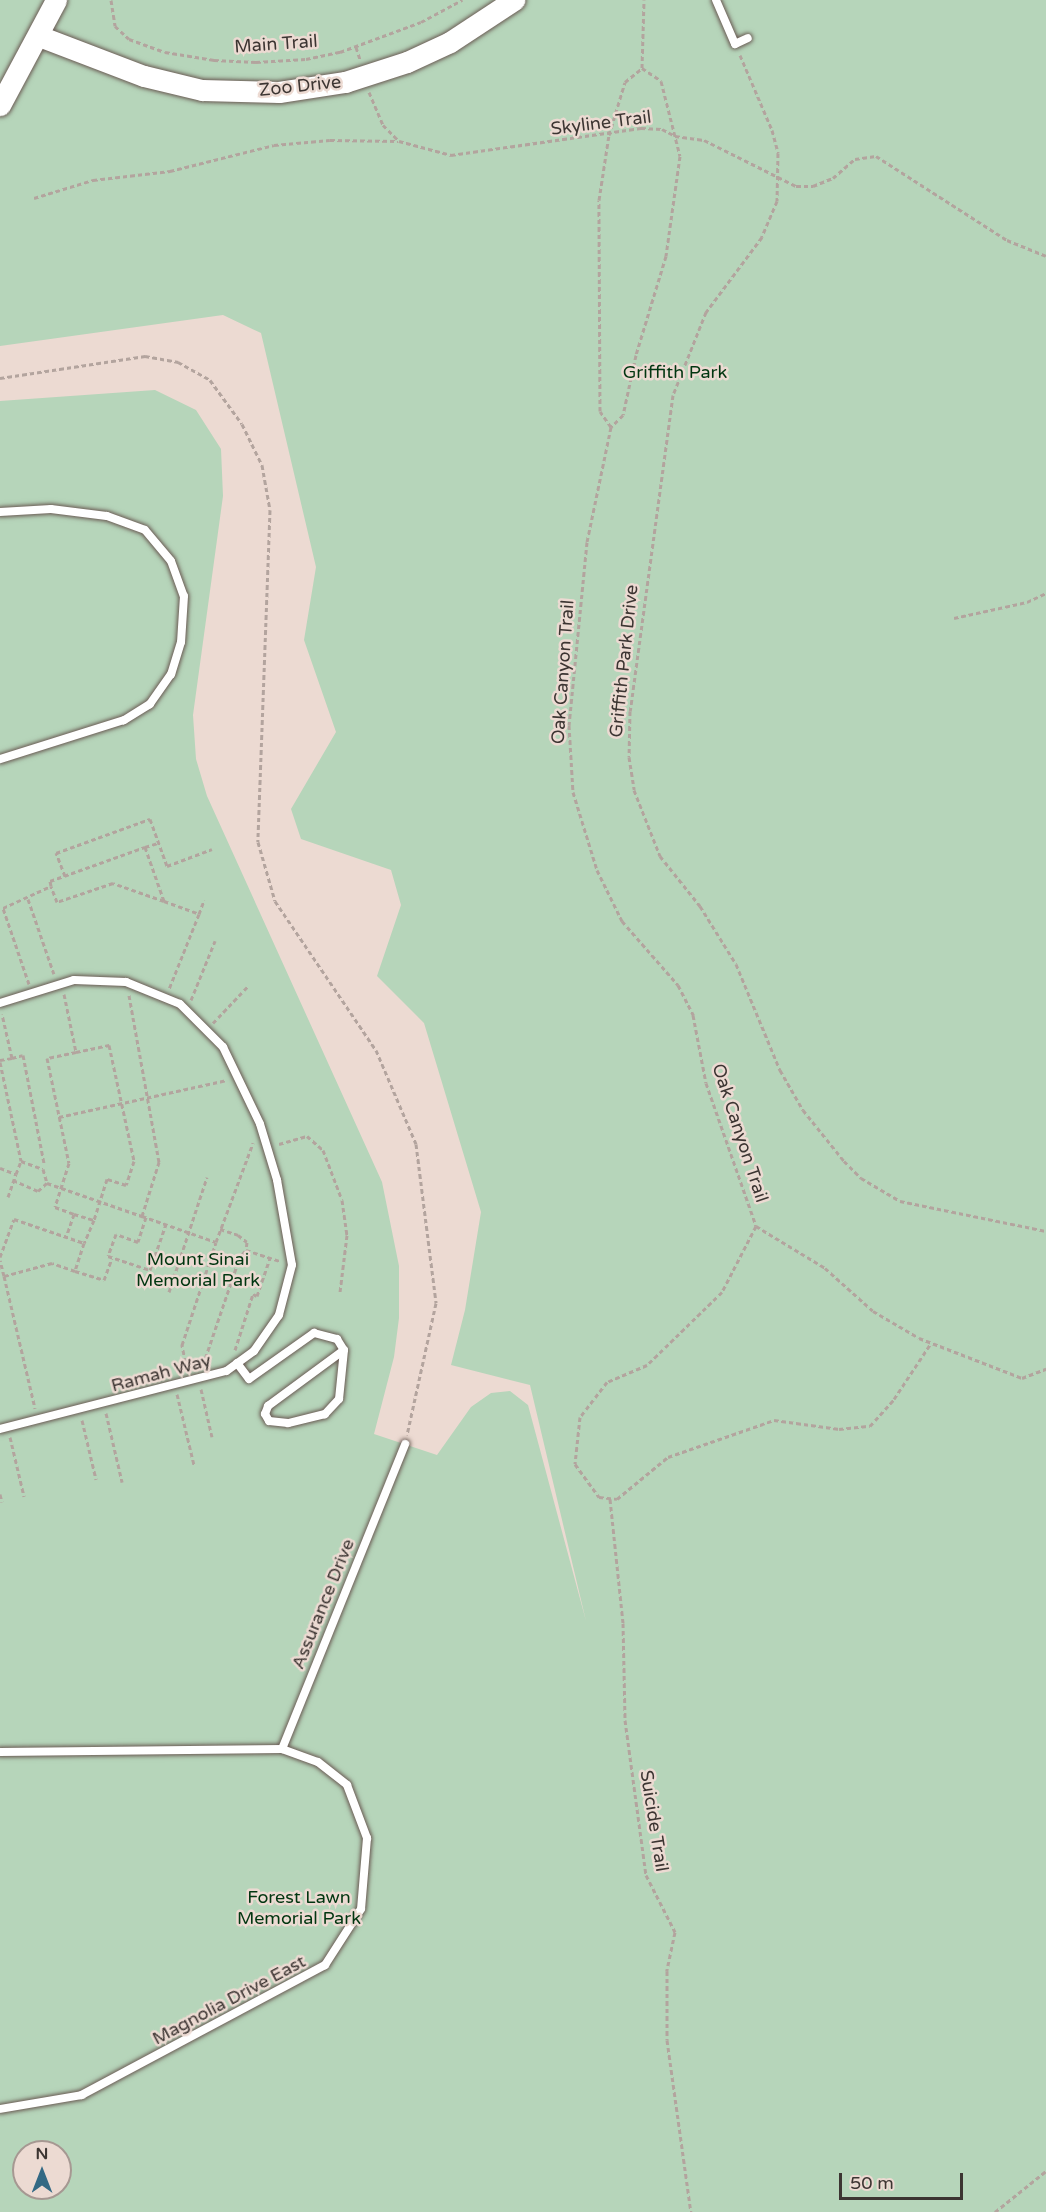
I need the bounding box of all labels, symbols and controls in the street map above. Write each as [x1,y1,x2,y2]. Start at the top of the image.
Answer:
street label: Main Trail [234,30,318,58]
street label: Zoo Drive [258,71,342,101]
street label: Skyline Trail [550,106,652,140]
park label: Griffith Park [623,361,727,383]
street label: Griffith Park Drive [605,584,643,738]
street label: Oak Canyon Trail [547,599,579,745]
street label: Oak Canyon Trail [707,1061,773,1205]
park label: Mount Sinai Memorial Park [136,1249,260,1292]
street label: Ramah Way [109,1349,213,1397]
street label: Assurance Drive [287,1536,359,1672]
street label: Suicide Trail [635,1769,673,1873]
park label: Forest Lawn Memorial Park [237,1887,361,1930]
street label: Magnolia Drive East [149,1950,309,2050]
north arrow [12,2140,72,2200]
text: N [36,2144,48,2164]
scale bar [842,2161,966,2199]
text: 50 m [850,2172,894,2194]

